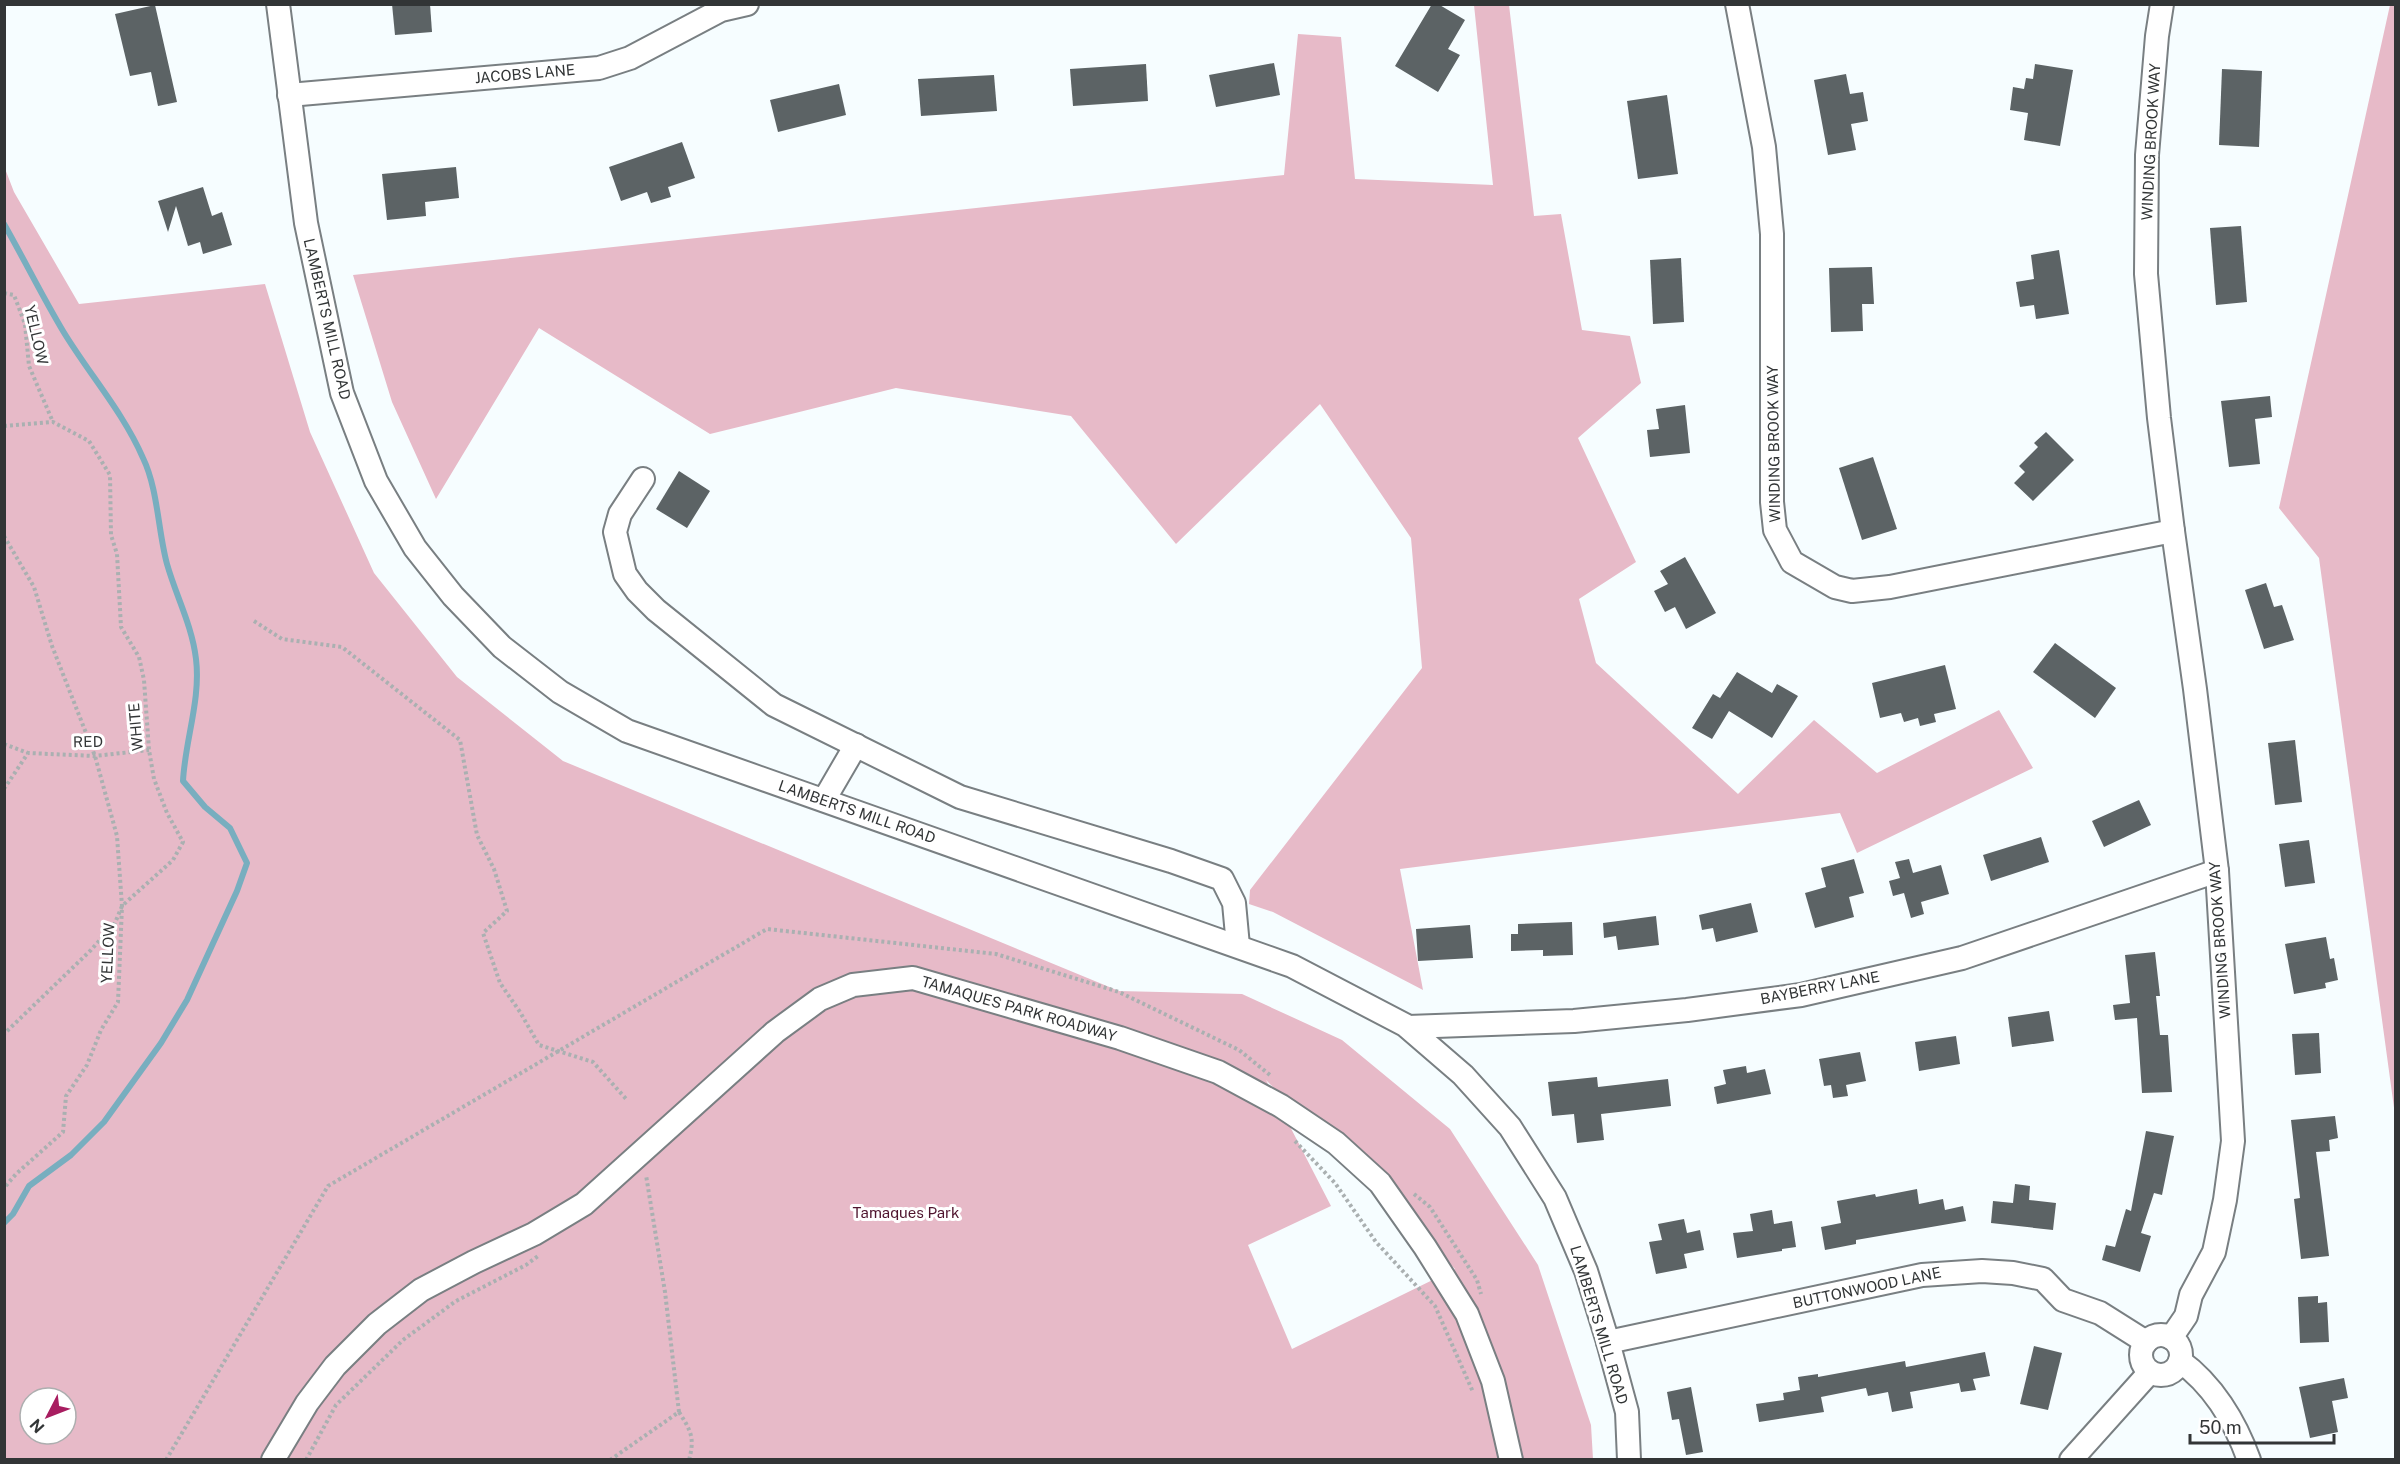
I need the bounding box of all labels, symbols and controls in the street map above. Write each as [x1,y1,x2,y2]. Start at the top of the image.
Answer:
street label: JACOBS LANE [474,61,576,86]
street label: WINDING BROOK WAY [2138,63,2163,221]
street label: LAMBERTS MILL ROAD [301,237,354,401]
street label: YELLOW [21,303,52,366]
street label: WINDING BROOK WAY [1764,365,1783,523]
street label: WHITE [125,702,146,752]
street label: RED [73,733,103,750]
street label: LAMBERTS MILL ROAD [776,777,938,846]
street label: WINDING BROOK WAY [2206,861,2233,1019]
street label: YELLOW [97,922,118,984]
street label: BAYBERRY LANE [1759,968,1881,1007]
street label: TAMAQUES PARK ROADWAY [920,973,1119,1045]
park label: Tamaques Park [853,1204,959,1221]
street label: LAMBERTS MILL ROAD [1567,1243,1632,1406]
street label: BUTTONWOOD LANE [1791,1263,1943,1312]
north arrow [18,1386,78,1446]
scale bar [2190,1407,2334,1445]
text: N [26,1415,48,1437]
text: 50 m [2199,1417,2242,1438]

